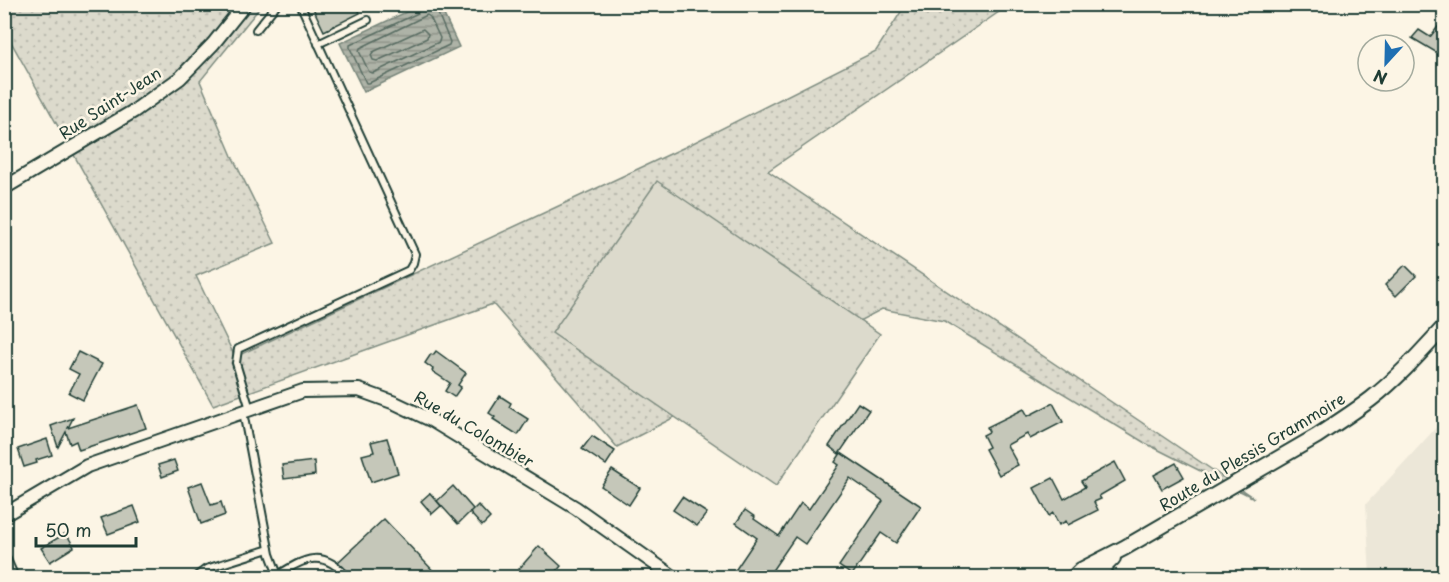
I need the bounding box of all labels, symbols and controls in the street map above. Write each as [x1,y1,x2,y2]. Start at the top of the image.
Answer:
north arrow [1356,33,1416,93]
street label: Rue Saint-Jean [54,60,165,144]
text: N [1370,64,1390,91]
street label: Rue du Colombier [410,384,539,473]
street label: Route du Plessis Grammoire [1154,386,1349,516]
scale bar [36,510,136,548]
text: 50 m [45,516,92,543]

